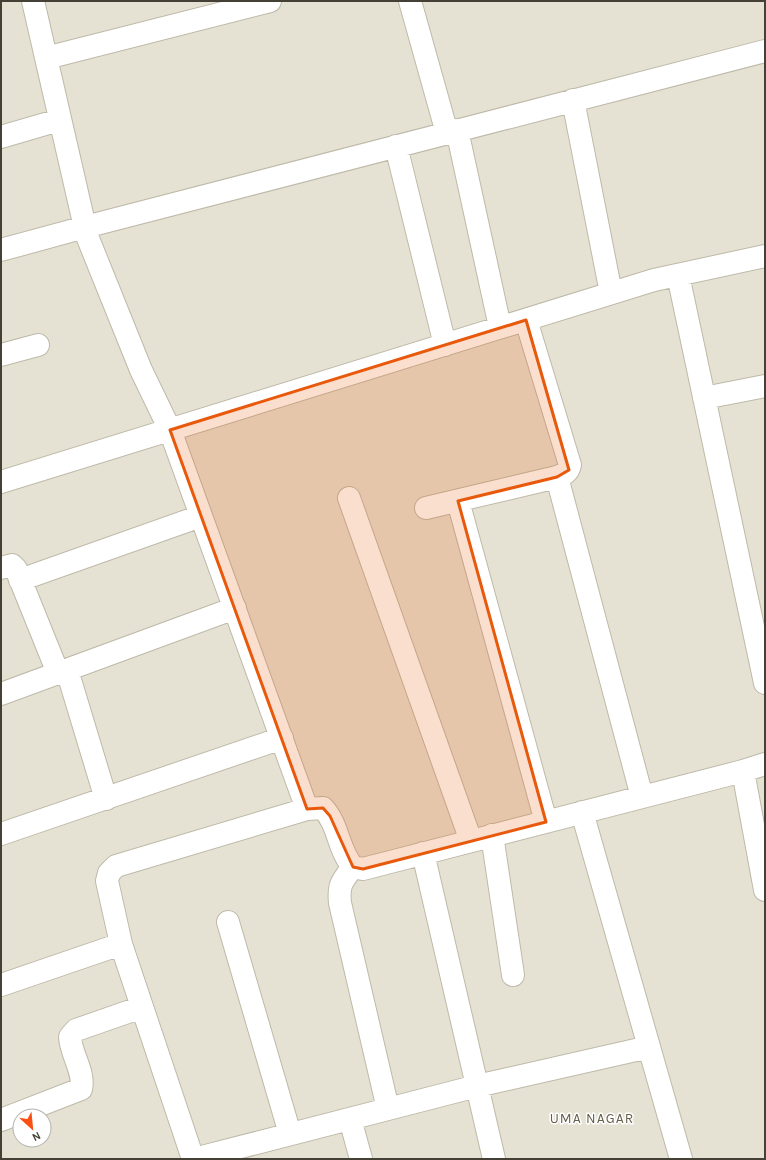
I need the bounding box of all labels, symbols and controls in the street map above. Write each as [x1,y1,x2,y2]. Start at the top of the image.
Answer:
north arrow [12,1108,52,1148]
district label: UMA NAGAR [550,1110,634,1127]
text: N [30,1129,43,1144]

